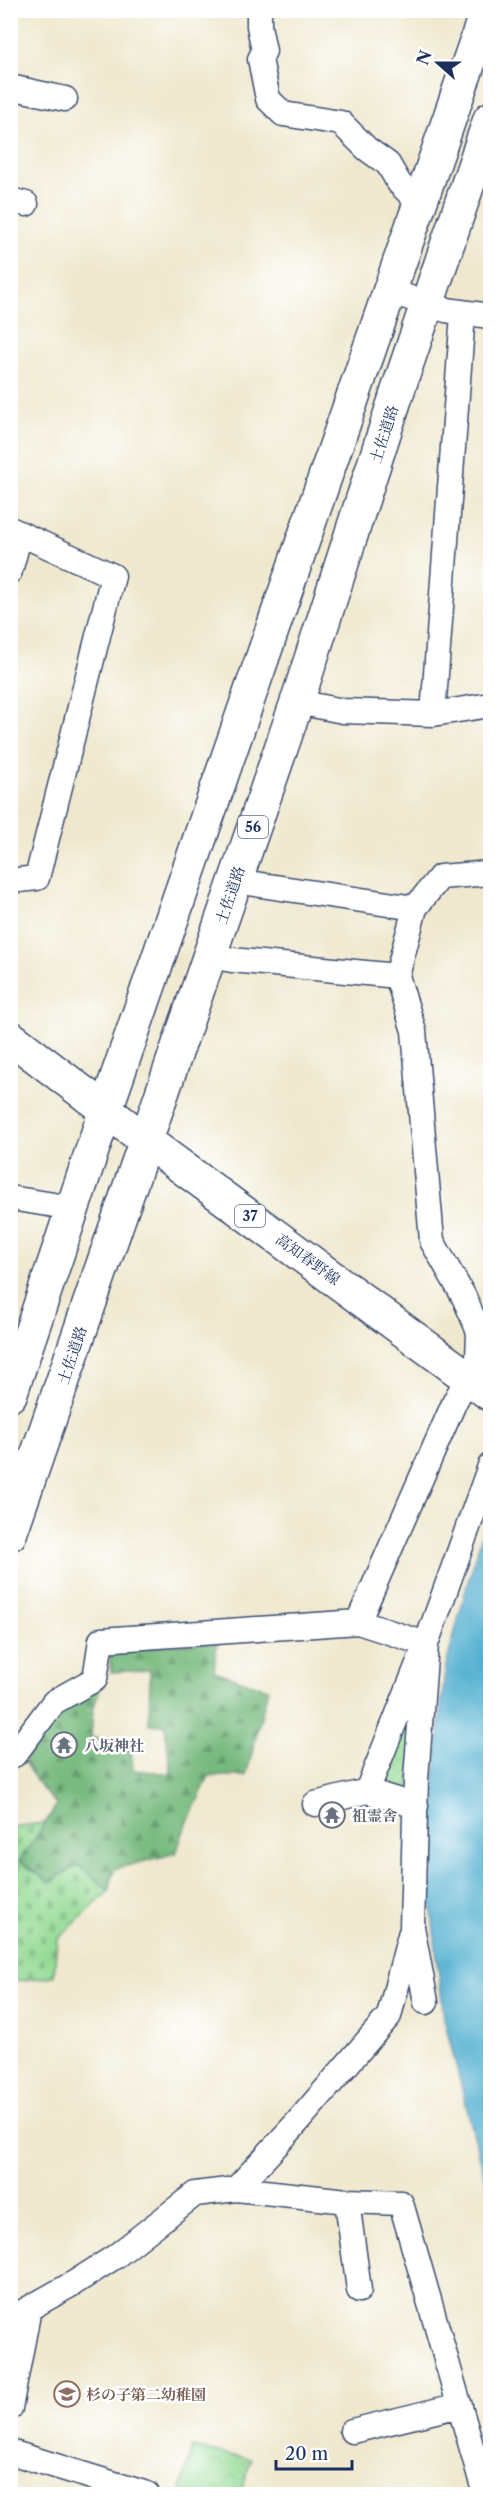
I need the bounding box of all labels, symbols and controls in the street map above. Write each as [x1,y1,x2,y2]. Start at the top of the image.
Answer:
north arrow [408,33,468,93]
text: N [412,47,436,68]
street label: 土佐道路 [366,403,402,465]
road number: 56 [238,816,268,838]
street label: 土佐道路 [211,864,249,926]
road number: 37 [235,1205,265,1227]
street label: 高知春野線 [272,1229,344,1289]
street label: 土佐道路 [53,1324,91,1386]
temple icon: 八坂神社 [49,1730,79,1760]
place label: 八坂神社 [84,1736,144,1755]
temple icon: 祖霊舎 [317,1800,347,1830]
place label: 祖霊舎 [351,1806,398,1825]
school or university icon: 杉の子第二幼稚園 [52,2379,82,2409]
place label: 杉の子第二幼稚園 [86,2385,206,2404]
scale bar [276,2433,352,2471]
text: 20 m [285,2443,329,2465]

